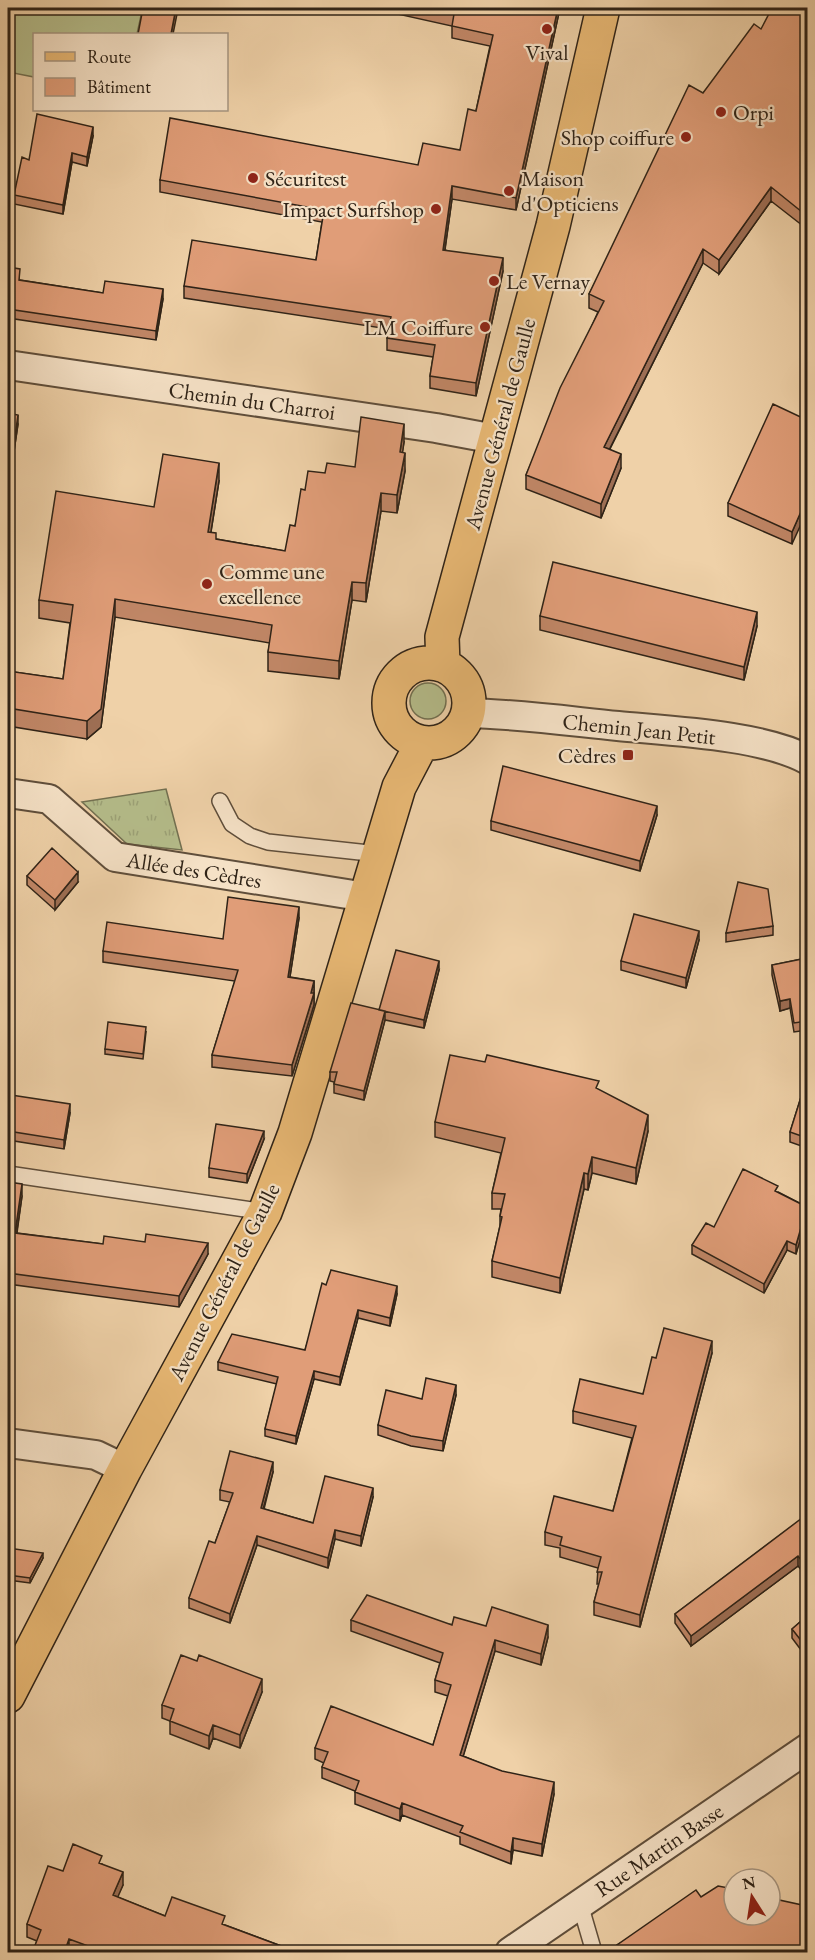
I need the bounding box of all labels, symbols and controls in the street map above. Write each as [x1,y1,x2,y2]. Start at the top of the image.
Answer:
marker: Vival [540,22,554,36]
legend [33,33,228,111]
place label: Vival [525,38,569,67]
text: Route [87,45,131,68]
text: Bâtiment [87,75,151,98]
place label: Orpi [733,98,774,127]
marker: Orpi [714,105,728,119]
place label: Shop coiffure [561,123,674,152]
marker: Shop coiffure [679,130,693,144]
place label: Sécuritest [265,164,346,193]
place label: Maison d'Opticiens [521,164,619,218]
marker: Sécuritest [246,171,260,185]
marker: Maison d'Opticiens [502,184,516,198]
place label: Impact Surfshop [282,195,424,224]
marker: Impact Surfshop [429,202,443,216]
place label: Le Vernay [506,267,591,296]
marker: Le Vernay [487,274,501,288]
place label: LM Coiffure [364,313,473,342]
street label: Avenue Général de Gaulle [458,315,542,534]
marker: LM Coiffure [478,320,492,334]
street label: Chemin du Charroi [167,375,337,427]
place label: Comme une excellence [219,557,325,611]
marker: Comme une excellence [200,577,214,591]
street label: Chemin Jean Petit [561,707,717,751]
place label: Cèdres [558,741,616,770]
marker: Cèdres [621,748,635,762]
street label: Allée des Cèdres [123,845,264,895]
street label: Avenue Général de Gaulle [161,1178,287,1387]
street label: Rue Martin Basse [589,1796,729,1904]
north arrow [722,1867,782,1927]
text: N [740,1871,758,1894]

